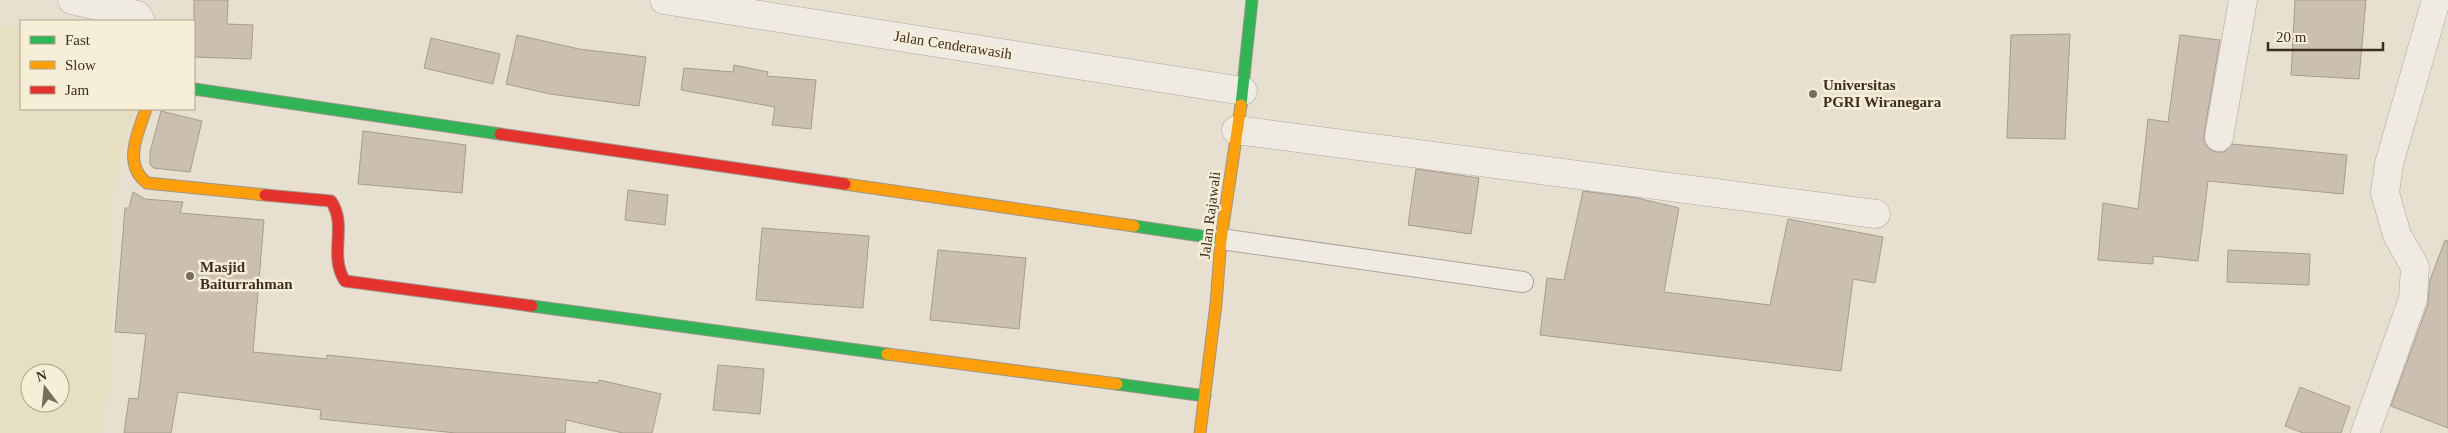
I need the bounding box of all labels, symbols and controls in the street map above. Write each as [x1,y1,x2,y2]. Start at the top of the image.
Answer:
legend [20,20,195,110]
scale bar [2268,20,2383,52]
street label: Jalan Cenderawasih [893,28,1014,62]
text: 20 m [2276,29,2307,45]
text: Fast [65,32,91,48]
text: Slow [65,57,96,73]
place label: Universitas PGRI Wiranegara [1823,77,1942,110]
text: Jam [65,82,89,98]
marker: Universitas PGRI Wiranegara [1807,88,1819,100]
street label: Jalan Rajawali [1197,170,1223,260]
place label: Masjid Baiturrahman [200,259,293,292]
marker: Masjid Baiturrahman [184,270,196,282]
north arrow [20,363,70,413]
text: N [35,367,48,385]

